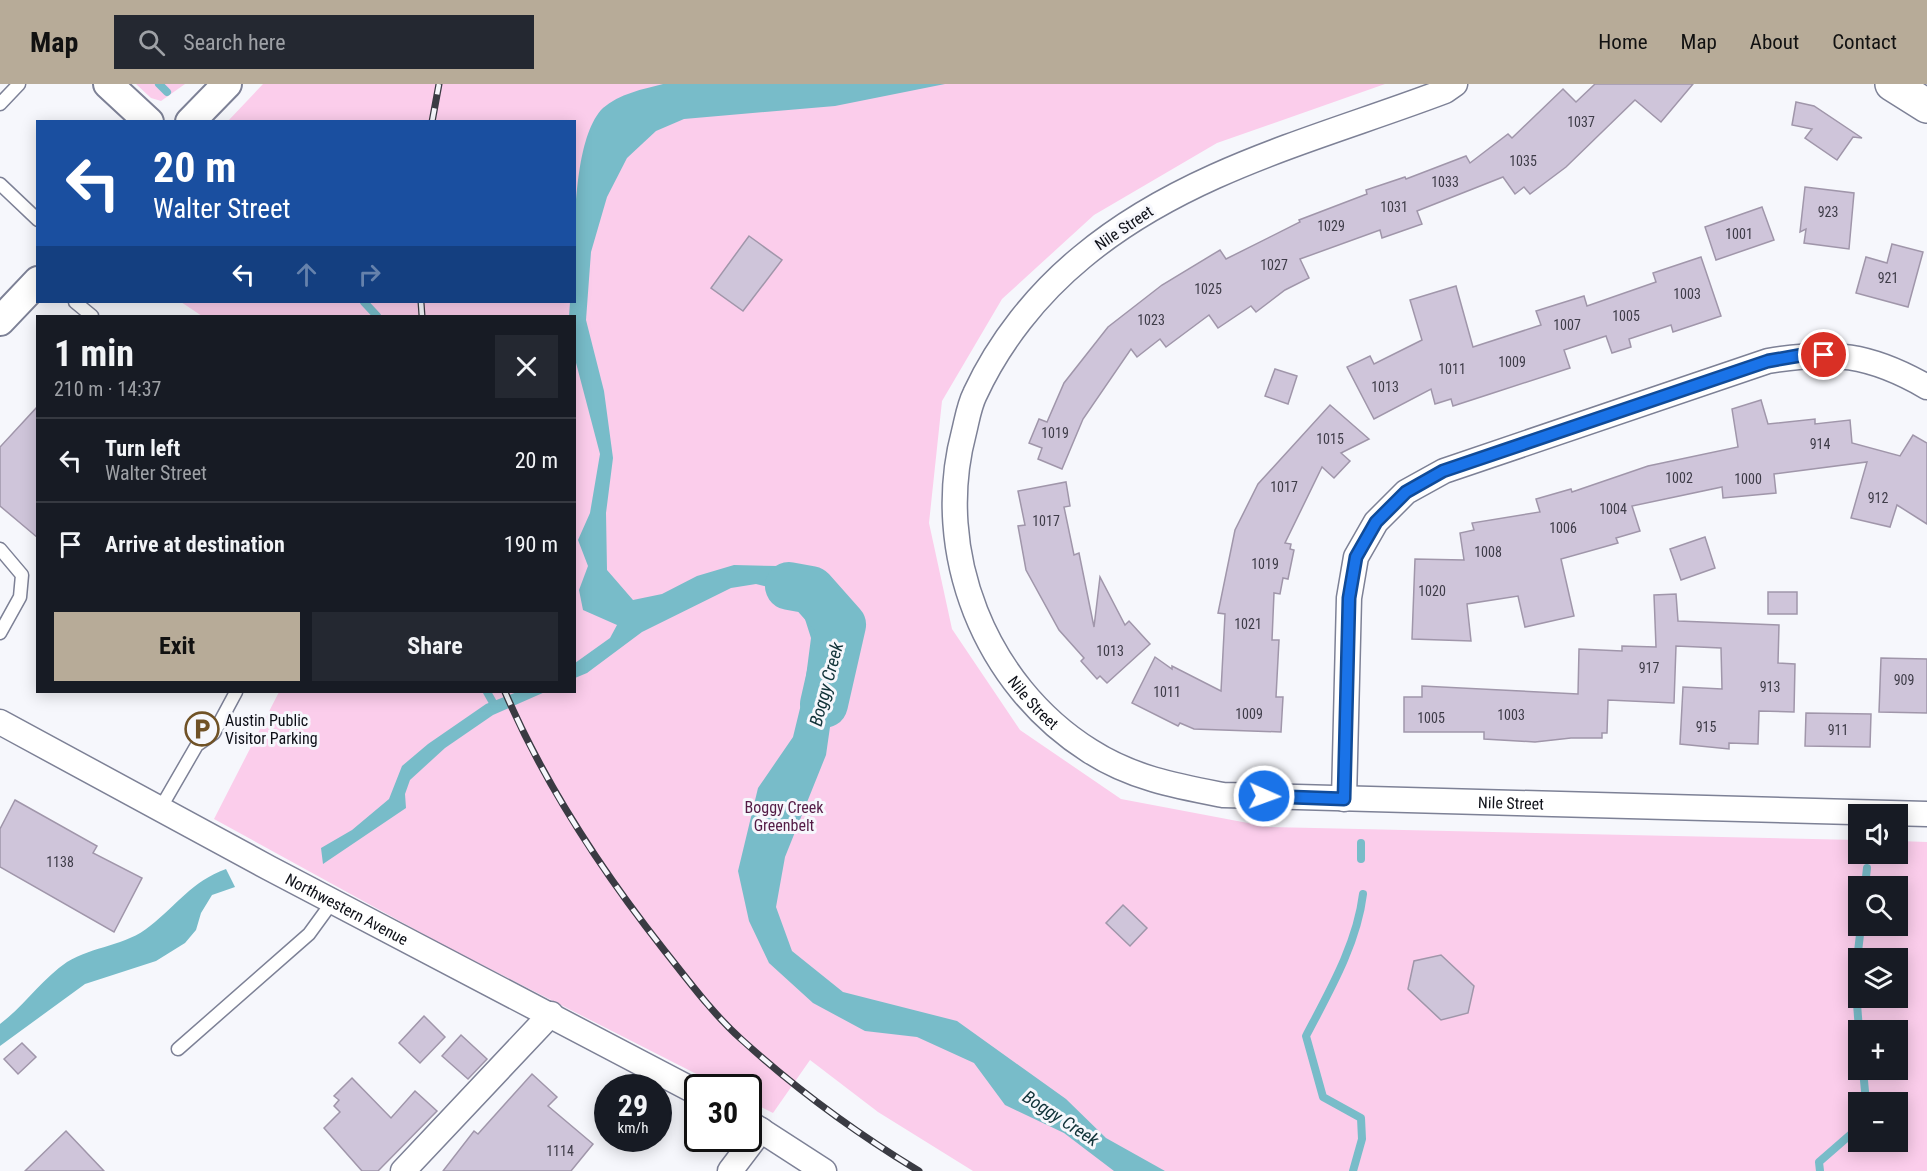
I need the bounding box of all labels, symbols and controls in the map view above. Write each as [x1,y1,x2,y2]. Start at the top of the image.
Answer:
search box [114,15,534,69]
text: Map [30,26,78,59]
icon: search [135,26,168,59]
text: Search here [183,30,286,55]
text: Home [1598,30,1648,54]
text: Map [1681,30,1717,54]
text: About [1750,30,1799,54]
text: Contact [1832,30,1897,54]
house number: 1037 [1567,114,1595,130]
text: 20 m [153,143,236,192]
icon: left [54,144,132,222]
house number: 1035 [1509,153,1537,169]
house number: 1033 [1431,174,1459,190]
text: Walter Street [153,193,291,225]
house number: 1031 [1380,199,1408,215]
street label: Nile Street [1091,202,1157,254]
house number: 923 [1818,204,1838,220]
house number: 1029 [1317,218,1345,234]
house number: 1001 [1725,226,1753,242]
house number: 1027 [1260,257,1288,273]
icon: left [227,258,260,291]
icon: ahead [290,258,323,291]
icon: right [353,258,386,291]
house number: 921 [1878,270,1898,286]
house number: 1025 [1194,281,1222,297]
house number: 1003 [1673,286,1701,302]
house number: 1005 [1612,308,1640,324]
house number: 1023 [1137,312,1165,328]
house number: 1007 [1553,317,1581,333]
pin [1798,329,1849,380]
text: 1 min [54,333,134,375]
button: close [495,335,558,398]
icon: arrive [1807,338,1840,371]
house number: 1009 [1498,354,1526,370]
house number: 1011 [1438,361,1466,377]
text: 210 m · 14:37 [54,377,161,401]
house number: 1013 [1371,379,1399,395]
house number: 1019 [1041,425,1069,441]
house number: 1015 [1316,431,1344,447]
text: Turn left [105,436,180,461]
house number: 914 [1810,436,1830,452]
icon: left [54,444,87,477]
text: 20 m [515,448,558,473]
text: Walter Street [105,461,207,485]
house number: 1002 [1665,470,1693,486]
house number: 1000 [1734,471,1762,487]
house number: 1017 [1270,479,1298,495]
house number: 912 [1868,490,1888,506]
house number: 1004 [1599,501,1627,517]
house number: 1017 [1032,513,1060,529]
house number: 1006 [1549,520,1577,536]
icon: arrive [54,528,87,561]
text: Arrive at destination [105,532,285,557]
text: 190 m [504,532,558,557]
house number: 1008 [1474,544,1502,560]
house number: 1019 [1251,556,1279,572]
house number: 1020 [1418,583,1446,599]
button: Exit [54,612,300,681]
button: Share [312,612,558,681]
house number: 1021 [1234,616,1262,632]
water label: Boggy Creek [805,639,848,728]
house number: 1013 [1096,643,1124,659]
house number: 917 [1639,660,1659,676]
street label: Nile Street [1004,672,1063,733]
house number: 909 [1894,672,1914,688]
house number: 913 [1760,679,1780,695]
house number: 1011 [1153,684,1181,700]
house number: 1009 [1235,706,1263,722]
house number: 1003 [1497,707,1525,723]
house number: 1005 [1417,710,1445,726]
parking icon: Austin Public Visitor Parking [184,711,220,747]
place label: Austin Public Visitor Parking [225,711,318,748]
house number: 915 [1696,719,1716,735]
house number: 911 [1828,722,1848,738]
position arrow [1232,764,1296,828]
street label: Nile Street [1478,792,1544,813]
park label: Boggy Creek Greenbelt [745,798,824,835]
map controls [1848,804,1908,1152]
button: sound [1848,804,1908,864]
house number: 1138 [46,854,74,870]
street label: Northwestern Avenue [282,869,411,949]
button: search [1848,876,1908,936]
button: layers [1848,948,1908,1008]
button: + [1848,1020,1908,1080]
speed limit sign: 30 [684,1074,762,1152]
water label: Boggy Creek [1019,1086,1104,1151]
text: 29 [618,1088,648,1123]
button: − [1848,1092,1908,1152]
text: km/h [618,1119,648,1137]
house number: 1114 [546,1143,574,1159]

